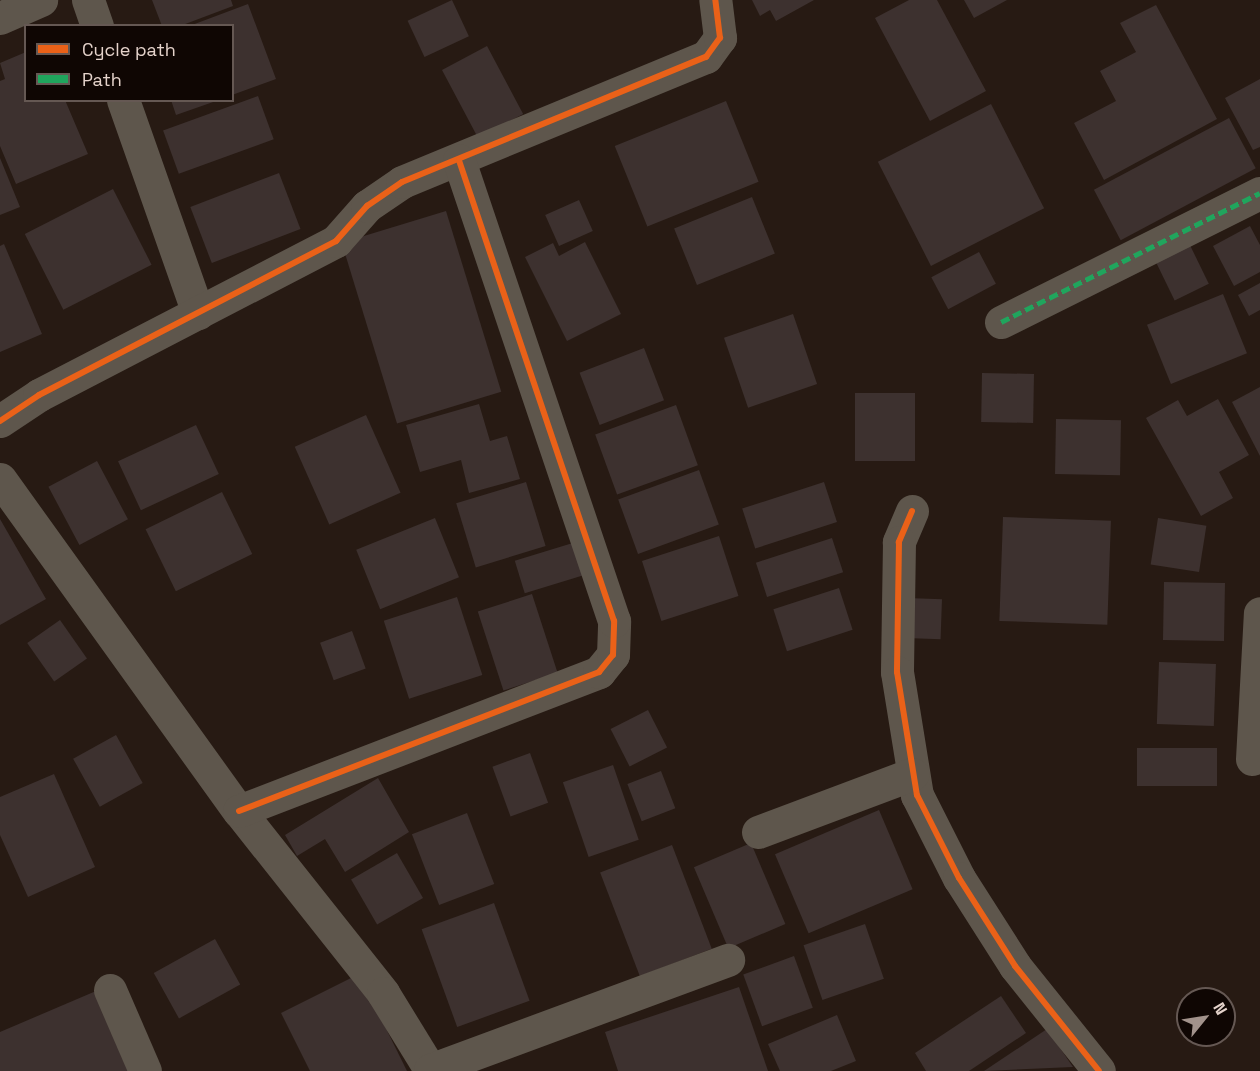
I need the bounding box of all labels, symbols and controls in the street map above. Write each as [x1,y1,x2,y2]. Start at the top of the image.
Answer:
legend [24,24,234,102]
text: Cycle path [82,38,176,61]
text: Path [82,68,122,91]
north arrow [1176,987,1236,1047]
text: N [1209,999,1232,1019]

